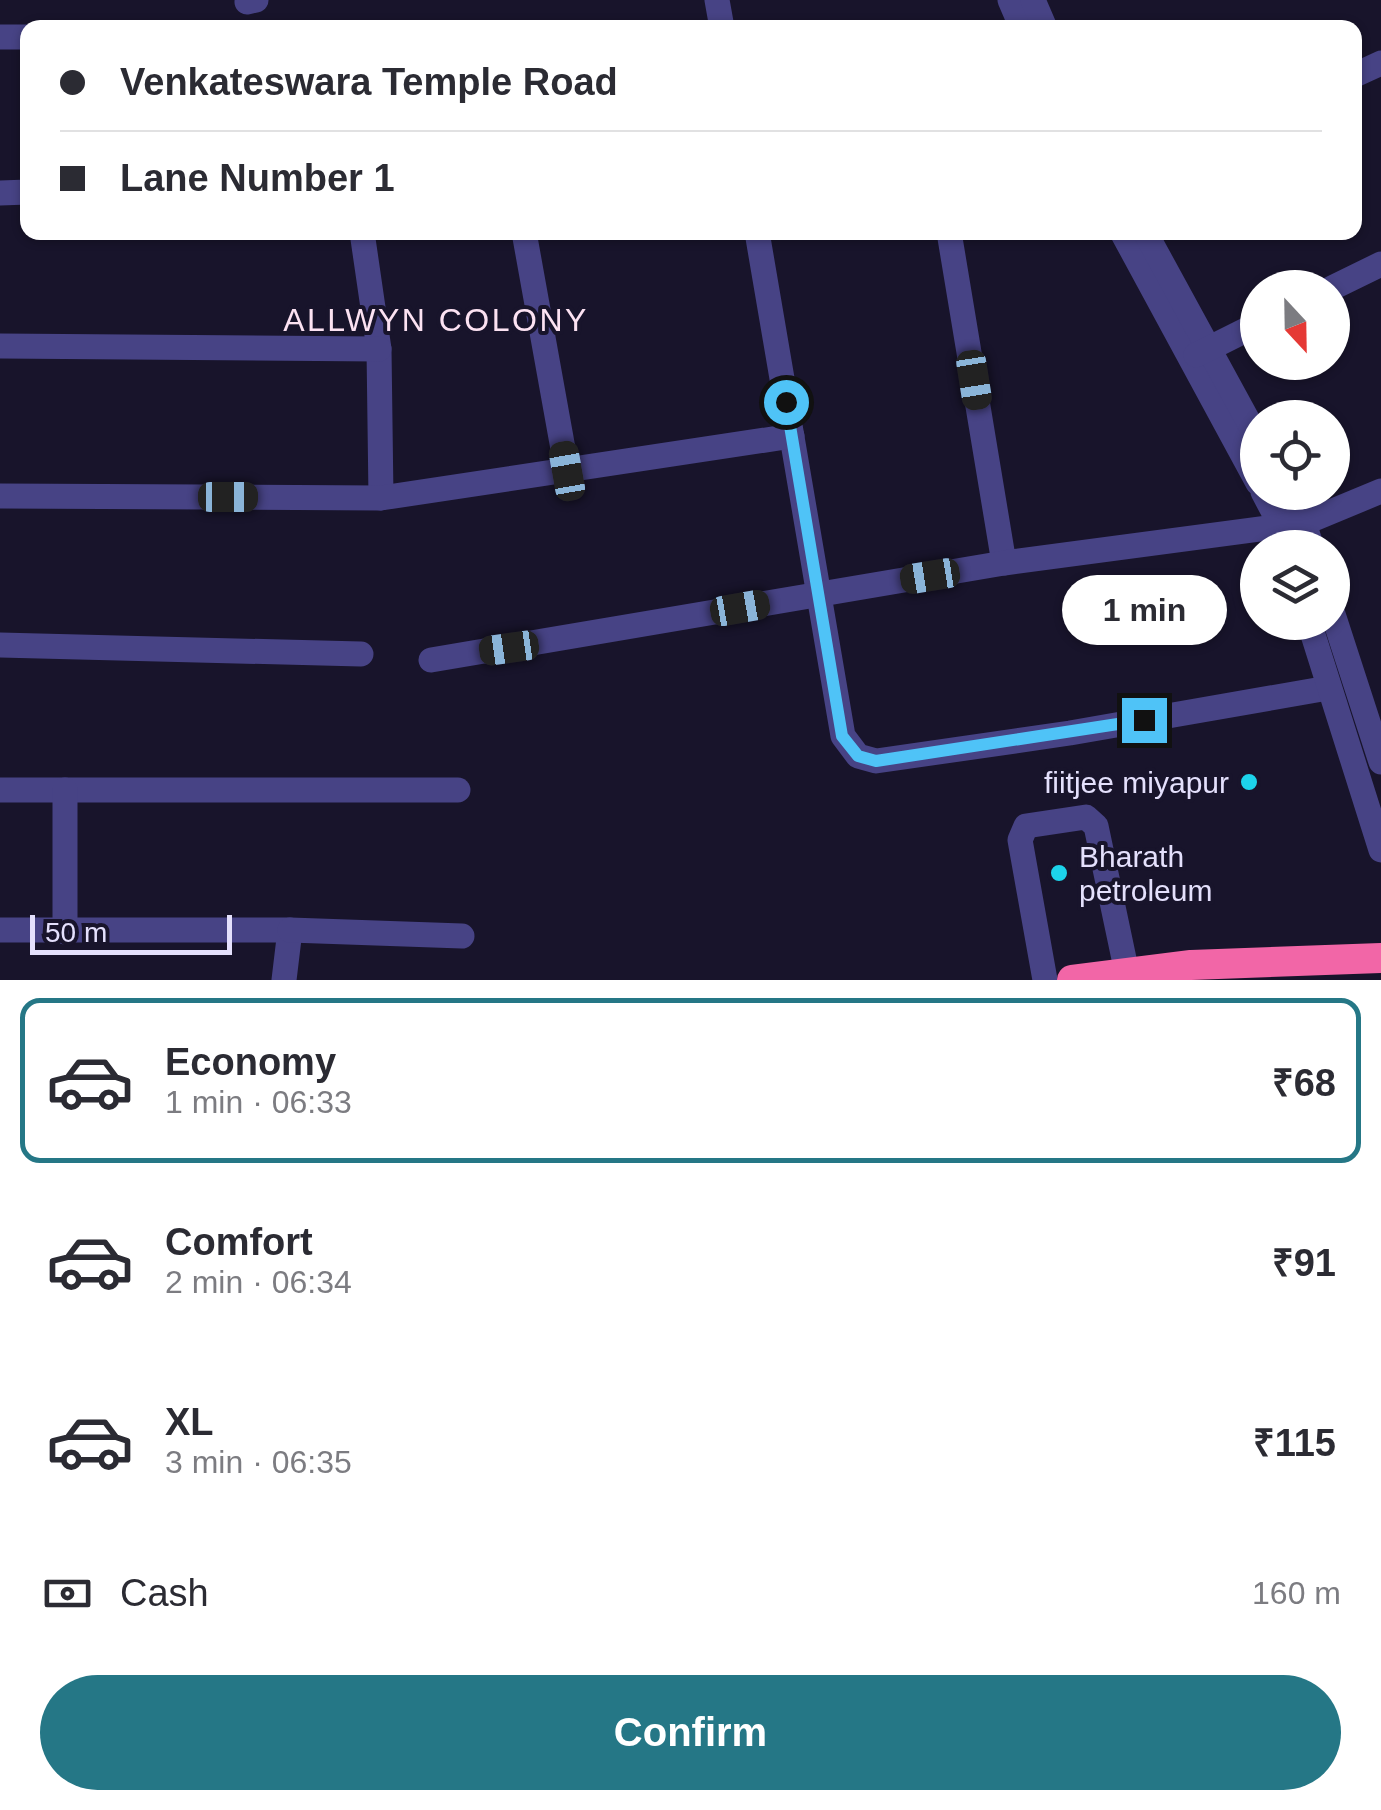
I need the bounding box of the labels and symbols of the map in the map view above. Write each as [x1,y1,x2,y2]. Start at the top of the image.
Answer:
north arrow [1240,270,1350,380]
district label: ALLWYN COLONY [283,302,589,338]
car [954,348,994,412]
route start [764,380,809,425]
car [547,439,587,503]
car [198,482,258,512]
car [898,556,962,596]
callout: 1 min [1062,575,1226,645]
car [708,588,772,628]
car [477,629,541,667]
route end [1122,698,1167,743]
place label: fiitjee miyapur [1044,766,1229,799]
marker: fiitjee miyapur [1238,771,1260,793]
place label: Bharath petroleum [1079,840,1212,907]
marker: Bharath petroleum [1048,862,1070,884]
scale bar [30,910,232,954]

